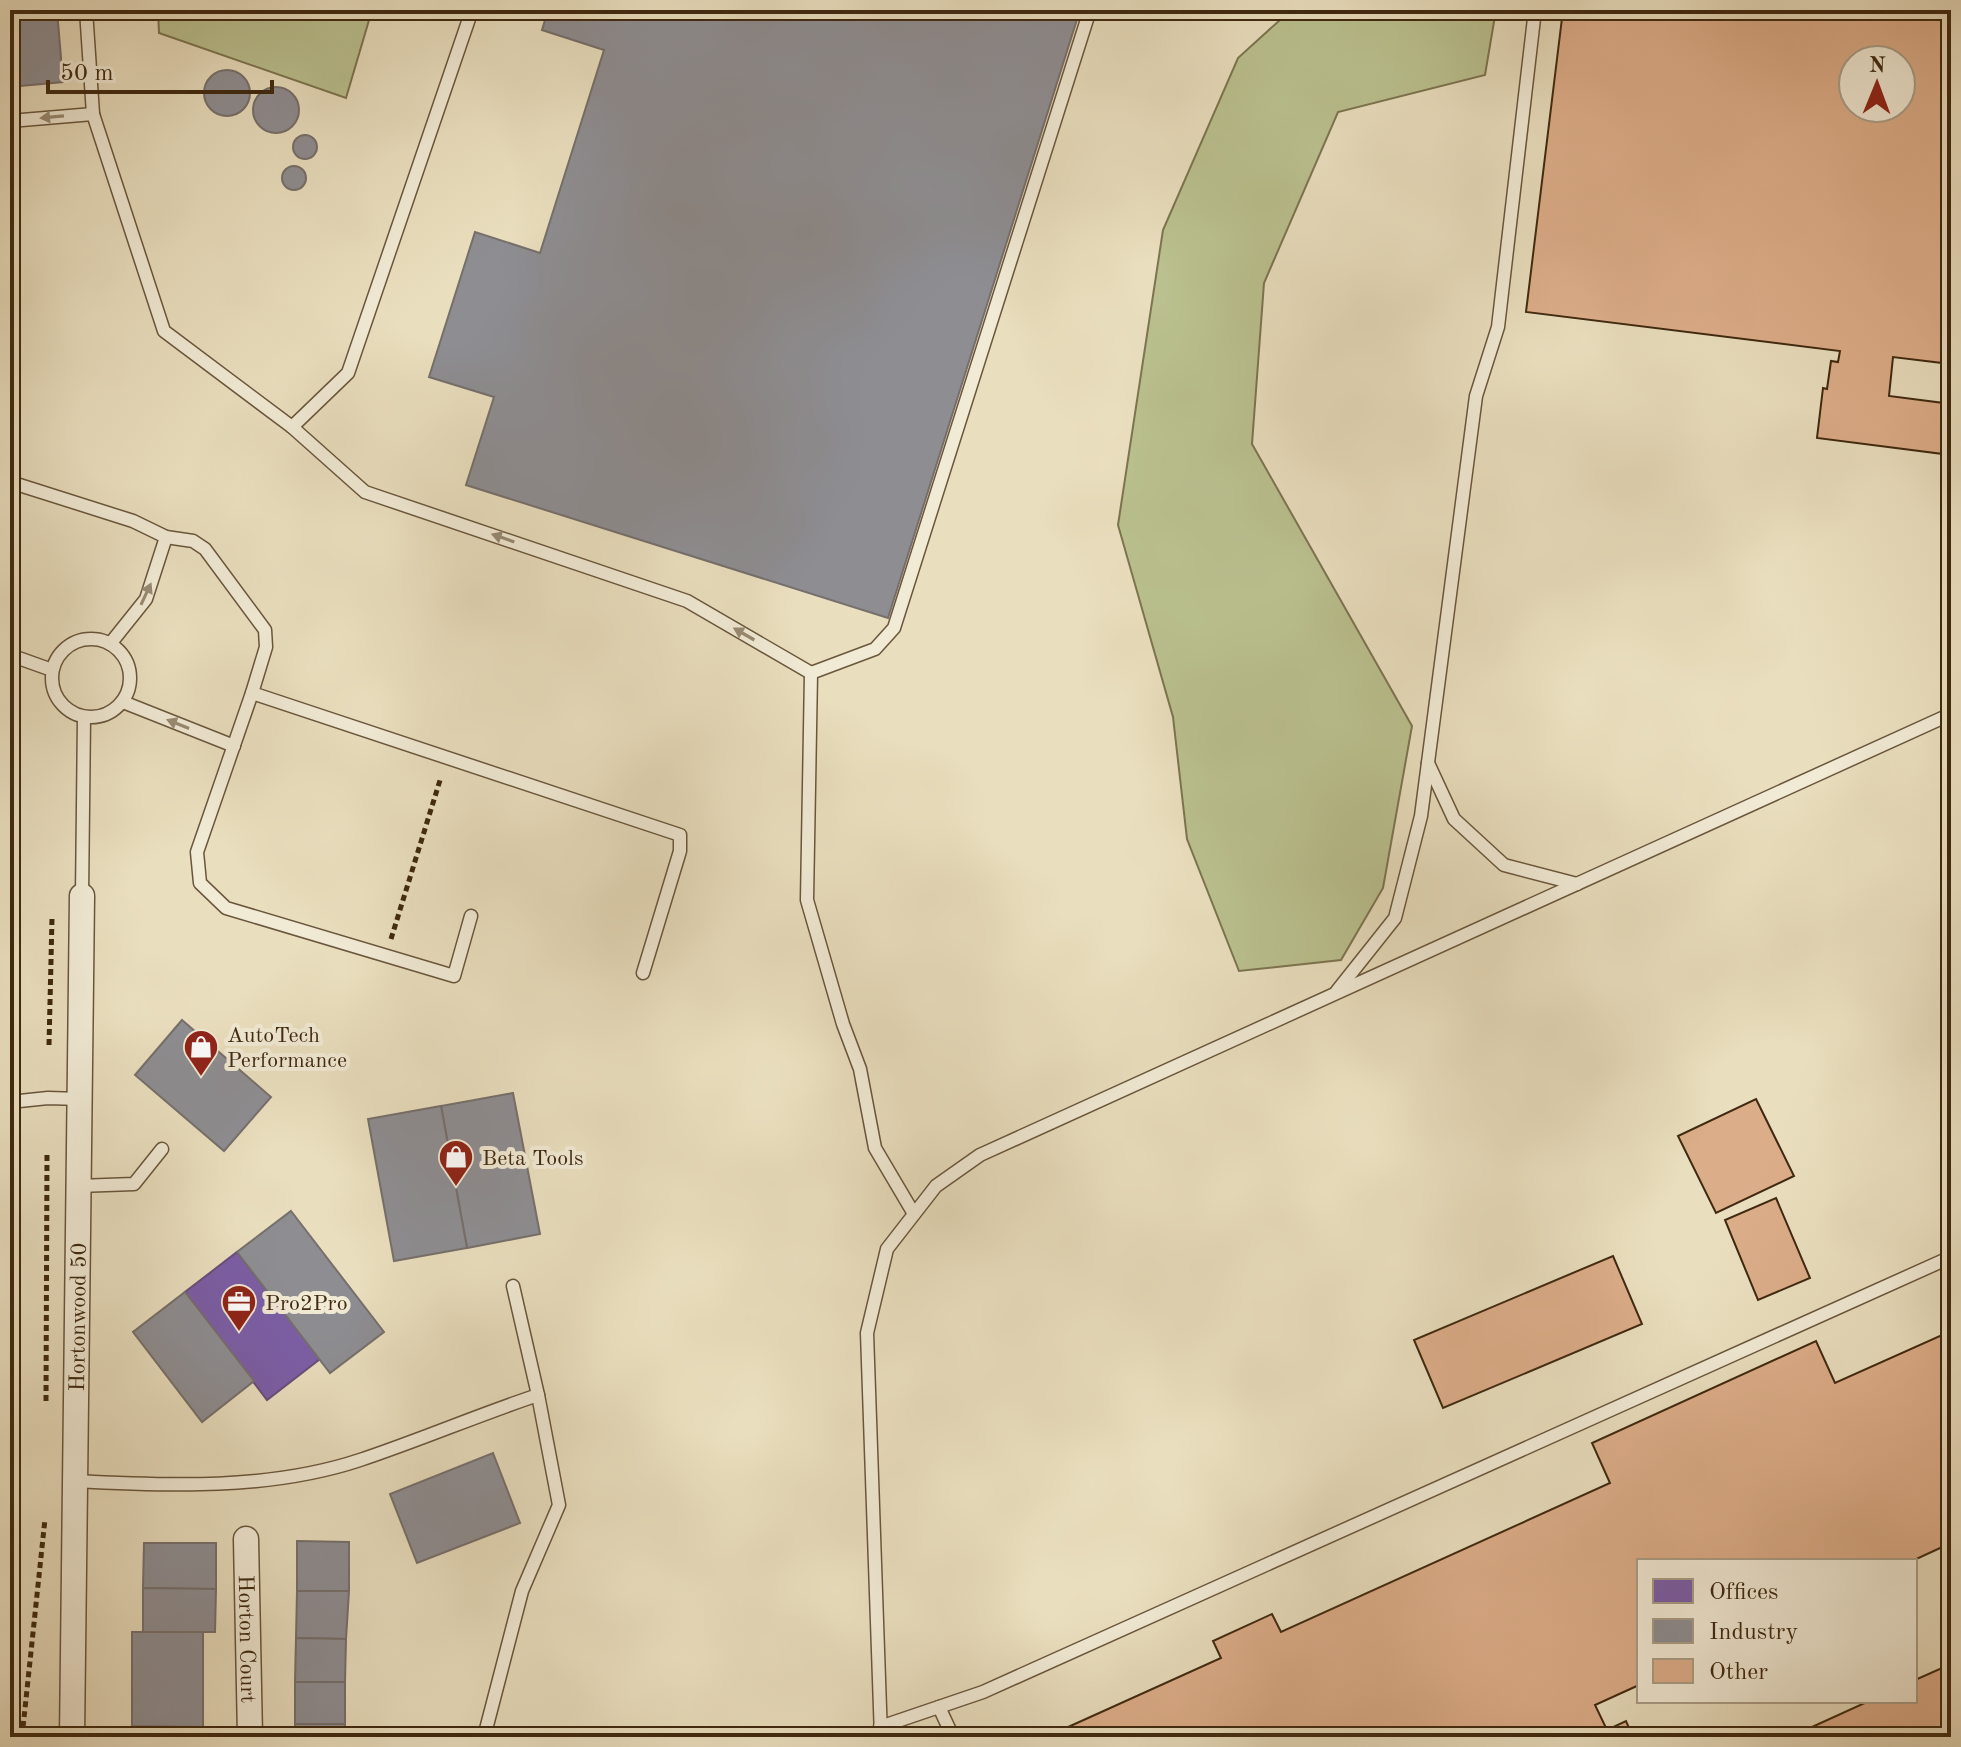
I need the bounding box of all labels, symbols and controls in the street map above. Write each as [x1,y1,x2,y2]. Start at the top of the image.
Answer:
scale bar [48,44,272,94]
north arrow [1837,44,1917,124]
text: N [1869,55,1886,77]
text: 50 m [60,62,114,86]
one-way arrow [39,111,64,124]
one-way arrow [491,532,515,544]
one-way arrow [139,583,153,606]
one-way arrow [733,627,755,641]
one-way arrow [166,717,190,730]
place label: AutoTech Performance [227,1025,347,1072]
shop icon: AutoTech Performance [182,1028,220,1078]
shop icon: Beta Tools [437,1138,475,1188]
place label: Beta Tools [482,1148,584,1170]
street label: Hortonwood 50 [67,1242,91,1392]
office icon: Pro2Pro [220,1283,258,1333]
place label: Pro2Pro [265,1293,348,1315]
legend [1637,1559,1917,1703]
street label: Horton Court [234,1575,258,1703]
text: Offices [1709,1581,1778,1605]
text: Industry [1709,1621,1798,1645]
text: Other [1709,1661,1768,1685]

